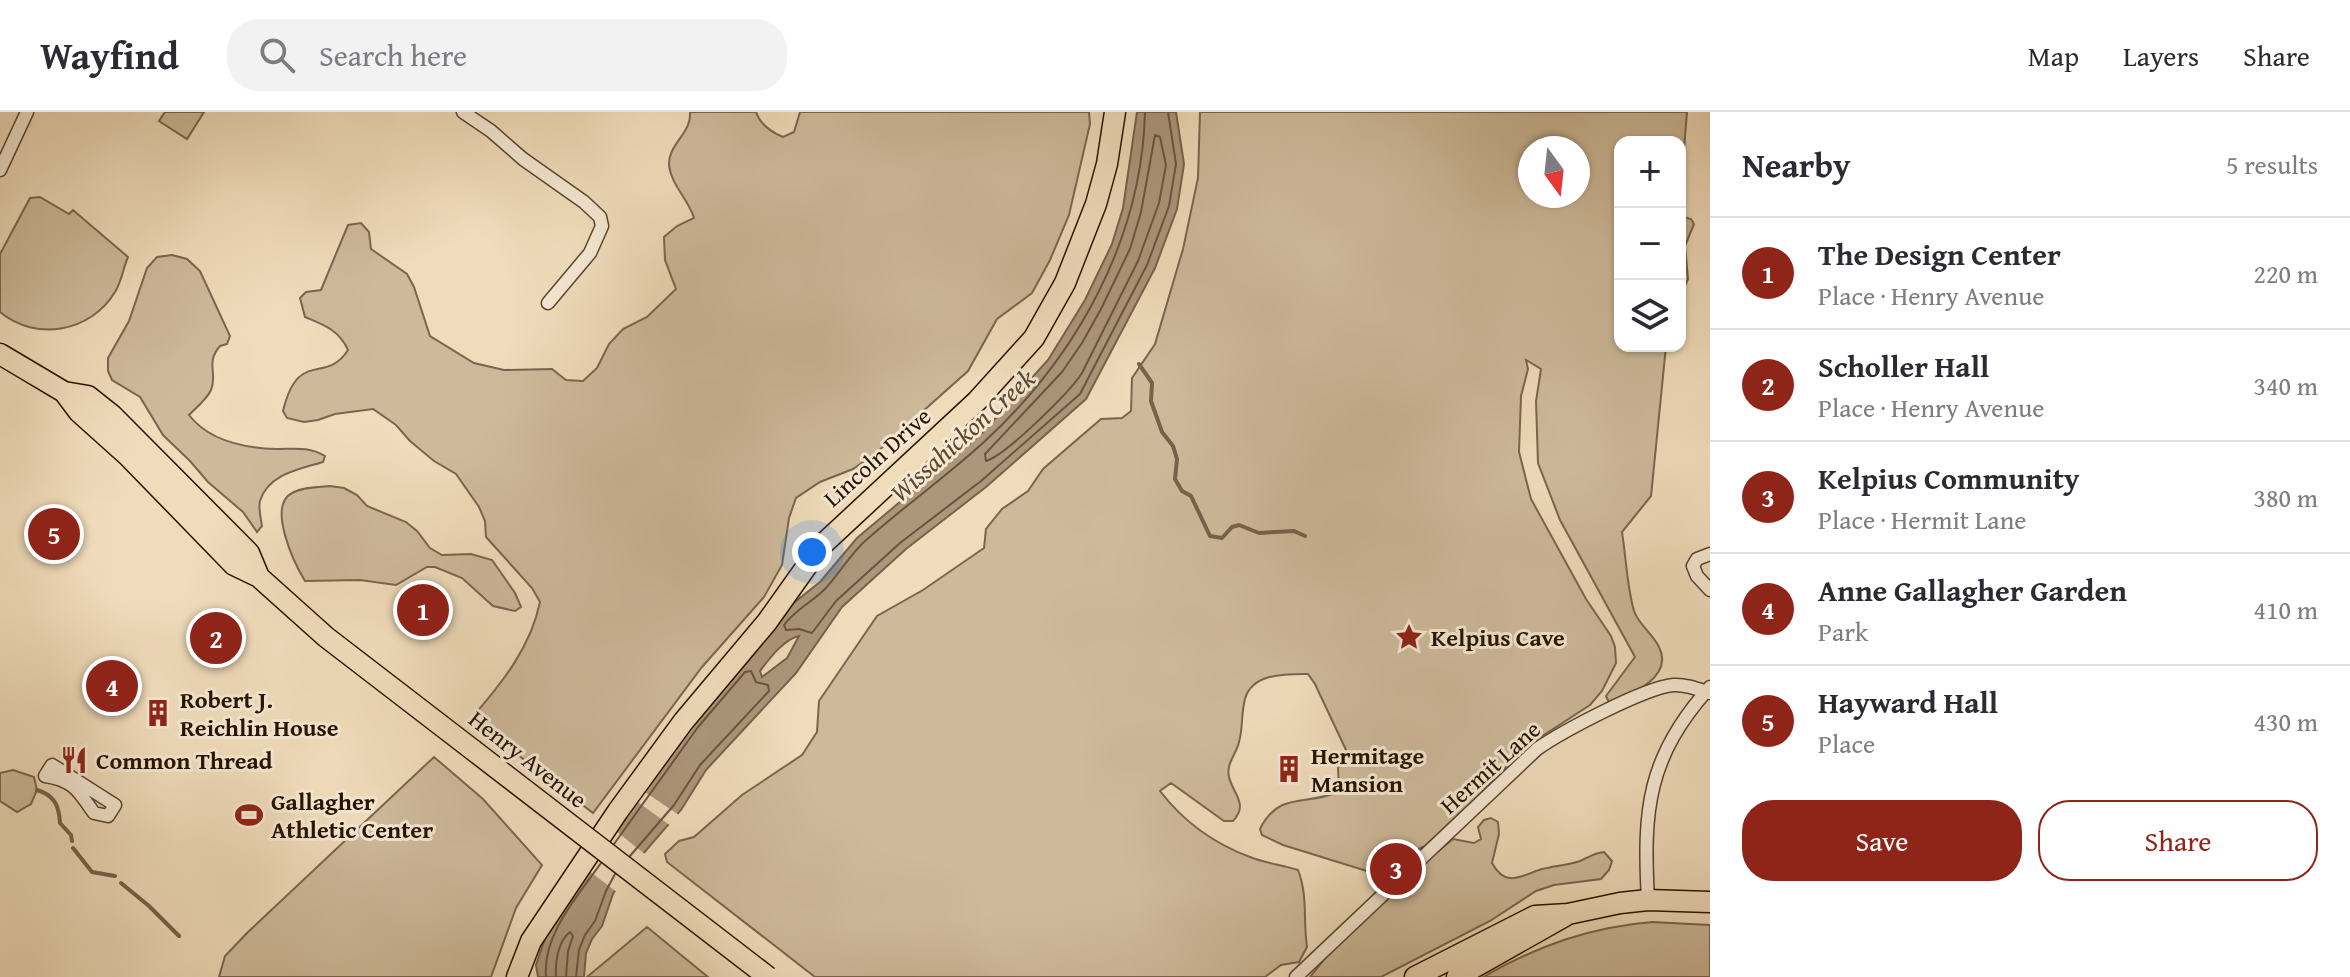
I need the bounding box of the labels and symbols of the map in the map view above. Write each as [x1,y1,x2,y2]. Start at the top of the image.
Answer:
north arrow [1518,136,1590,208]
water label: Wissahickon Creek [881,359,1043,511]
street label: Lincoln Drive [815,399,939,515]
pin: 5 [28,504,80,564]
your location [792,532,832,572]
pin: 1 [397,580,449,640]
pin: 2 [190,608,242,668]
place label: Kelpius Cave [1431,620,1565,655]
place icon: Kelpius Cave [1394,622,1424,652]
pin: 4 [86,656,138,716]
place label: Robert J. Reichlin House [180,682,339,745]
building icon: Robert J. Reichlin House [143,698,173,728]
street label: Henry Avenue [461,702,595,816]
street label: Hermit Lane [1432,712,1548,822]
place label: Hermitage Mansion [1311,738,1424,801]
place label: Common Thread [96,743,273,778]
restaurant icon: Common Thread [59,745,89,775]
building icon: Hermitage Mansion [1274,754,1304,784]
place label: Gallagher Athletic Center [271,784,433,847]
sports icon: Gallagher Athletic Center [234,800,264,830]
pin: 3 [1370,839,1422,899]

